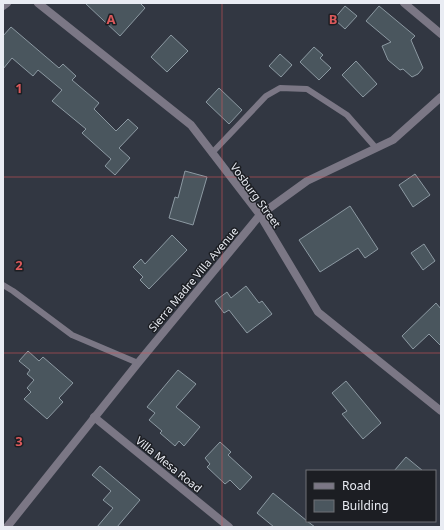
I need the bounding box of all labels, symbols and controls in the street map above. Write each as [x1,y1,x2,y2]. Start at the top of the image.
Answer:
text: A [107,10,116,28]
text: B [329,10,337,28]
text: 1 [15,79,23,97]
street label: Vosburg Street [227,160,285,230]
street label: Sierra Madre Villa Avenue [145,224,241,334]
text: 2 [15,256,23,274]
text: 3 [15,432,23,450]
street label: Villa Mesa Road [133,433,205,495]
legend [306,470,436,522]
text: Road [342,477,371,494]
text: Building [342,497,389,514]

